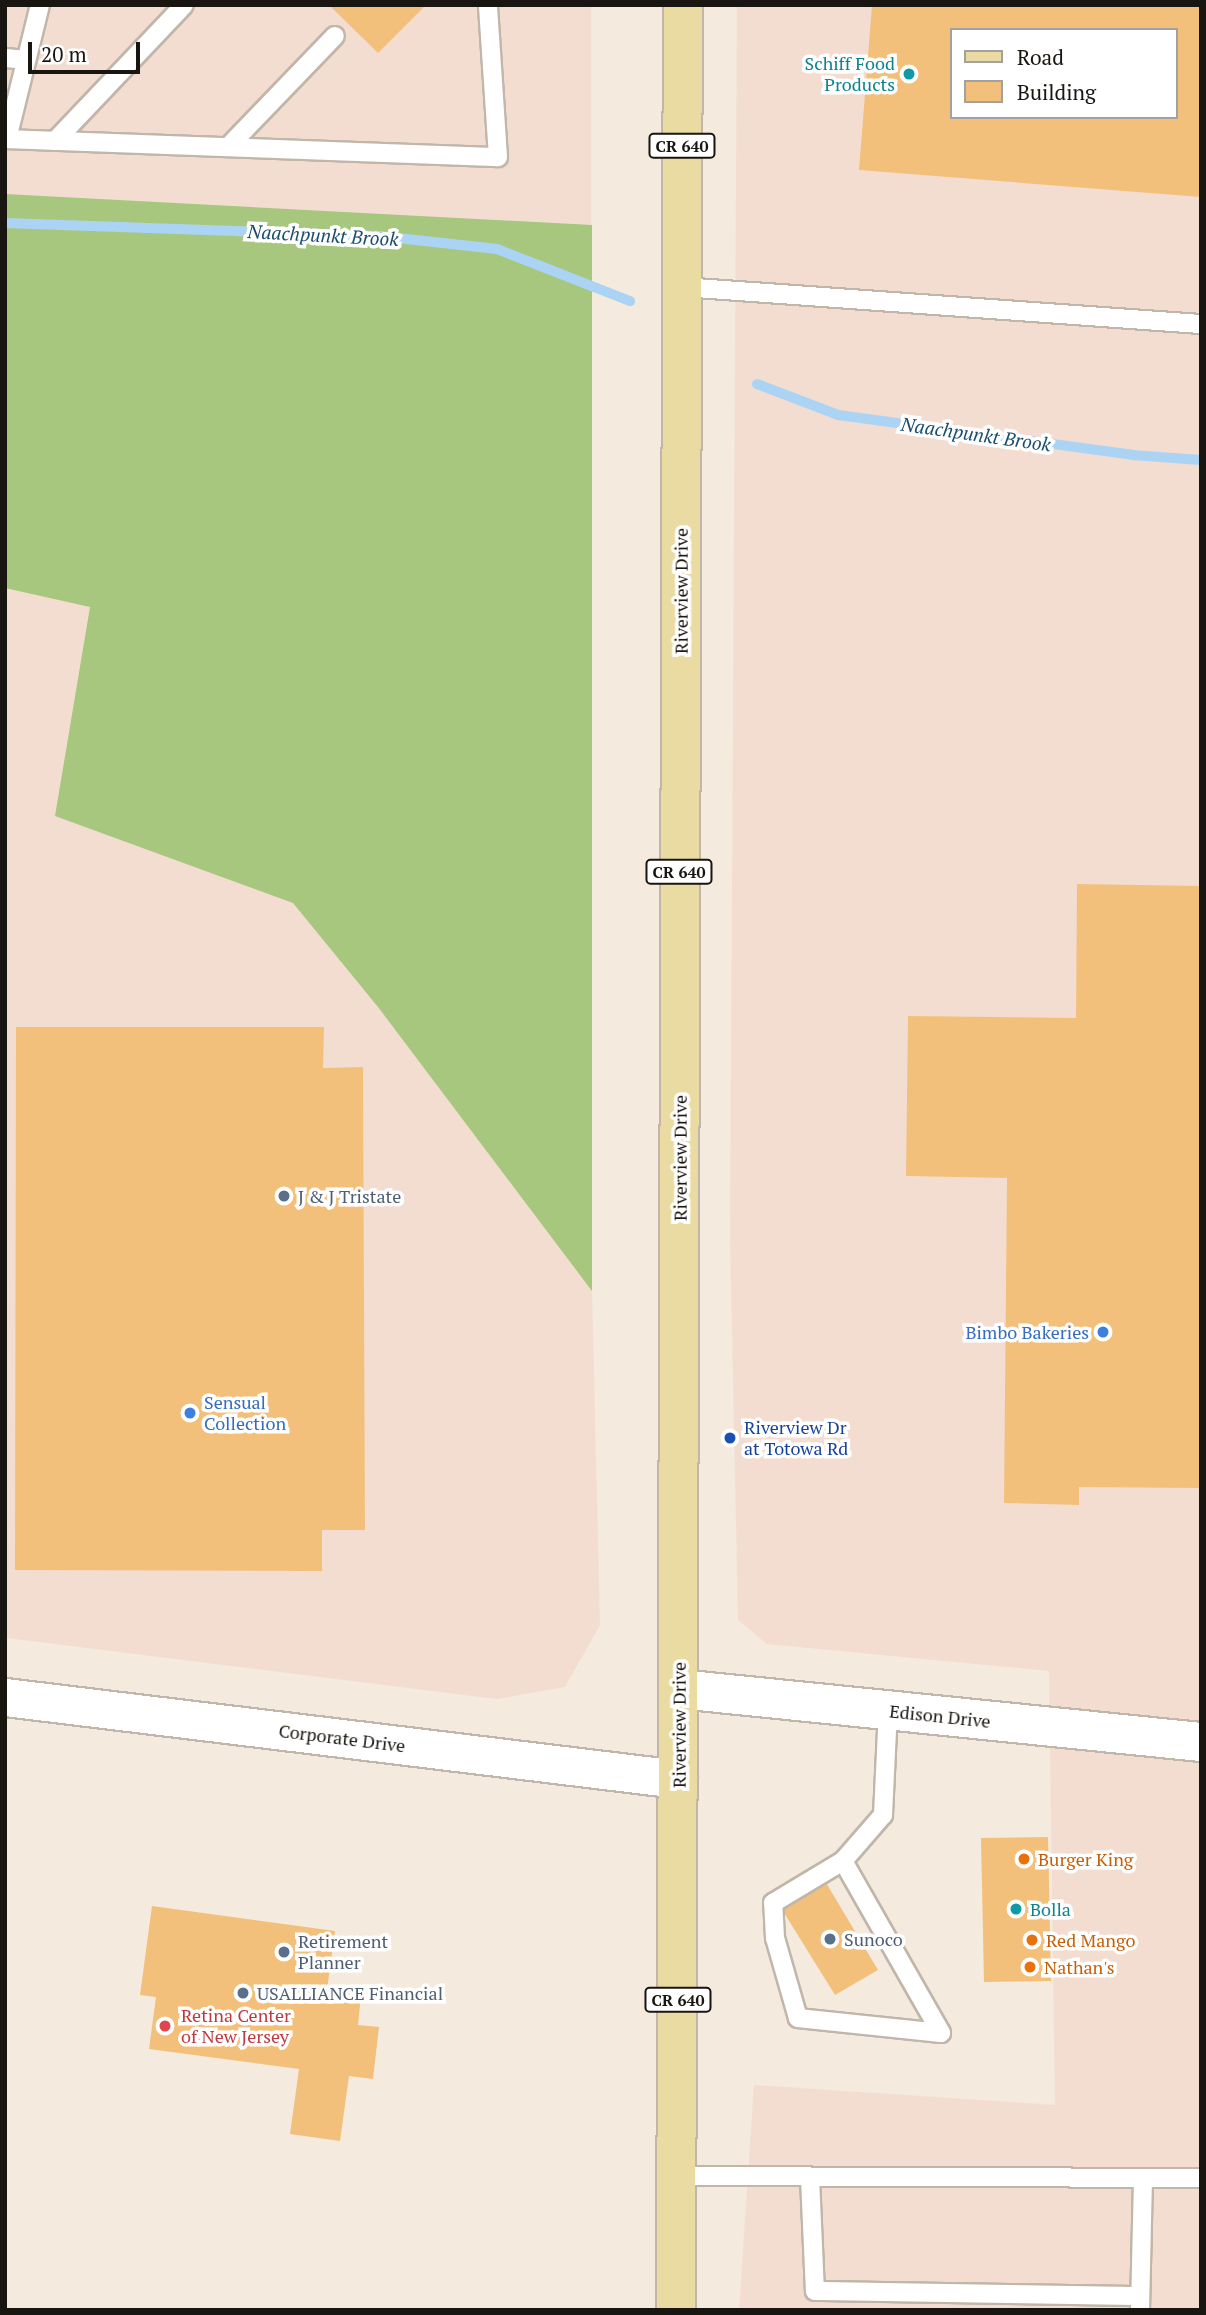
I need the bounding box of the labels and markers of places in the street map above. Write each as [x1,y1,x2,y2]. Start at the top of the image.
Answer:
place label: Schiff Food Products [805,53,895,96]
marker: Schiff Food Products [901,66,917,82]
place label: J & J Tristate [298,1185,401,1207]
marker: J & J Tristate [276,1188,292,1204]
place label: Bimbo Bakeries [965,1321,1089,1343]
marker: Bimbo Bakeries [1095,1324,1111,1340]
place label: Sensual Collection [204,1392,286,1434]
marker: Sensual Collection [182,1405,198,1421]
place label: Riverview Dr at Totowa Rd [744,1417,848,1460]
marker: Riverview Dr at Totowa Rd [722,1430,738,1446]
place label: Burger King [1038,1848,1133,1870]
marker: Burger King [1016,1851,1032,1867]
place label: Bolla [1030,1898,1071,1920]
marker: Bolla [1008,1901,1024,1917]
place label: Sunoco [844,1928,903,1950]
place label: Red Mango [1046,1929,1135,1951]
place label: Retirement Planner [298,1931,388,1974]
marker: Sunoco [822,1931,838,1947]
marker: Red Mango [1024,1932,1040,1948]
marker: Retirement Planner [276,1944,292,1960]
place label: Nathan's [1044,1956,1115,1978]
marker: Nathan's [1022,1959,1038,1975]
place label: USALLIANCE Financial [257,1982,443,2004]
marker: USALLIANCE Financial [235,1985,251,2001]
place label: Retina Center of New Jersey [181,2005,291,2048]
marker: Retina Center of New Jersey [155,2016,175,2036]

